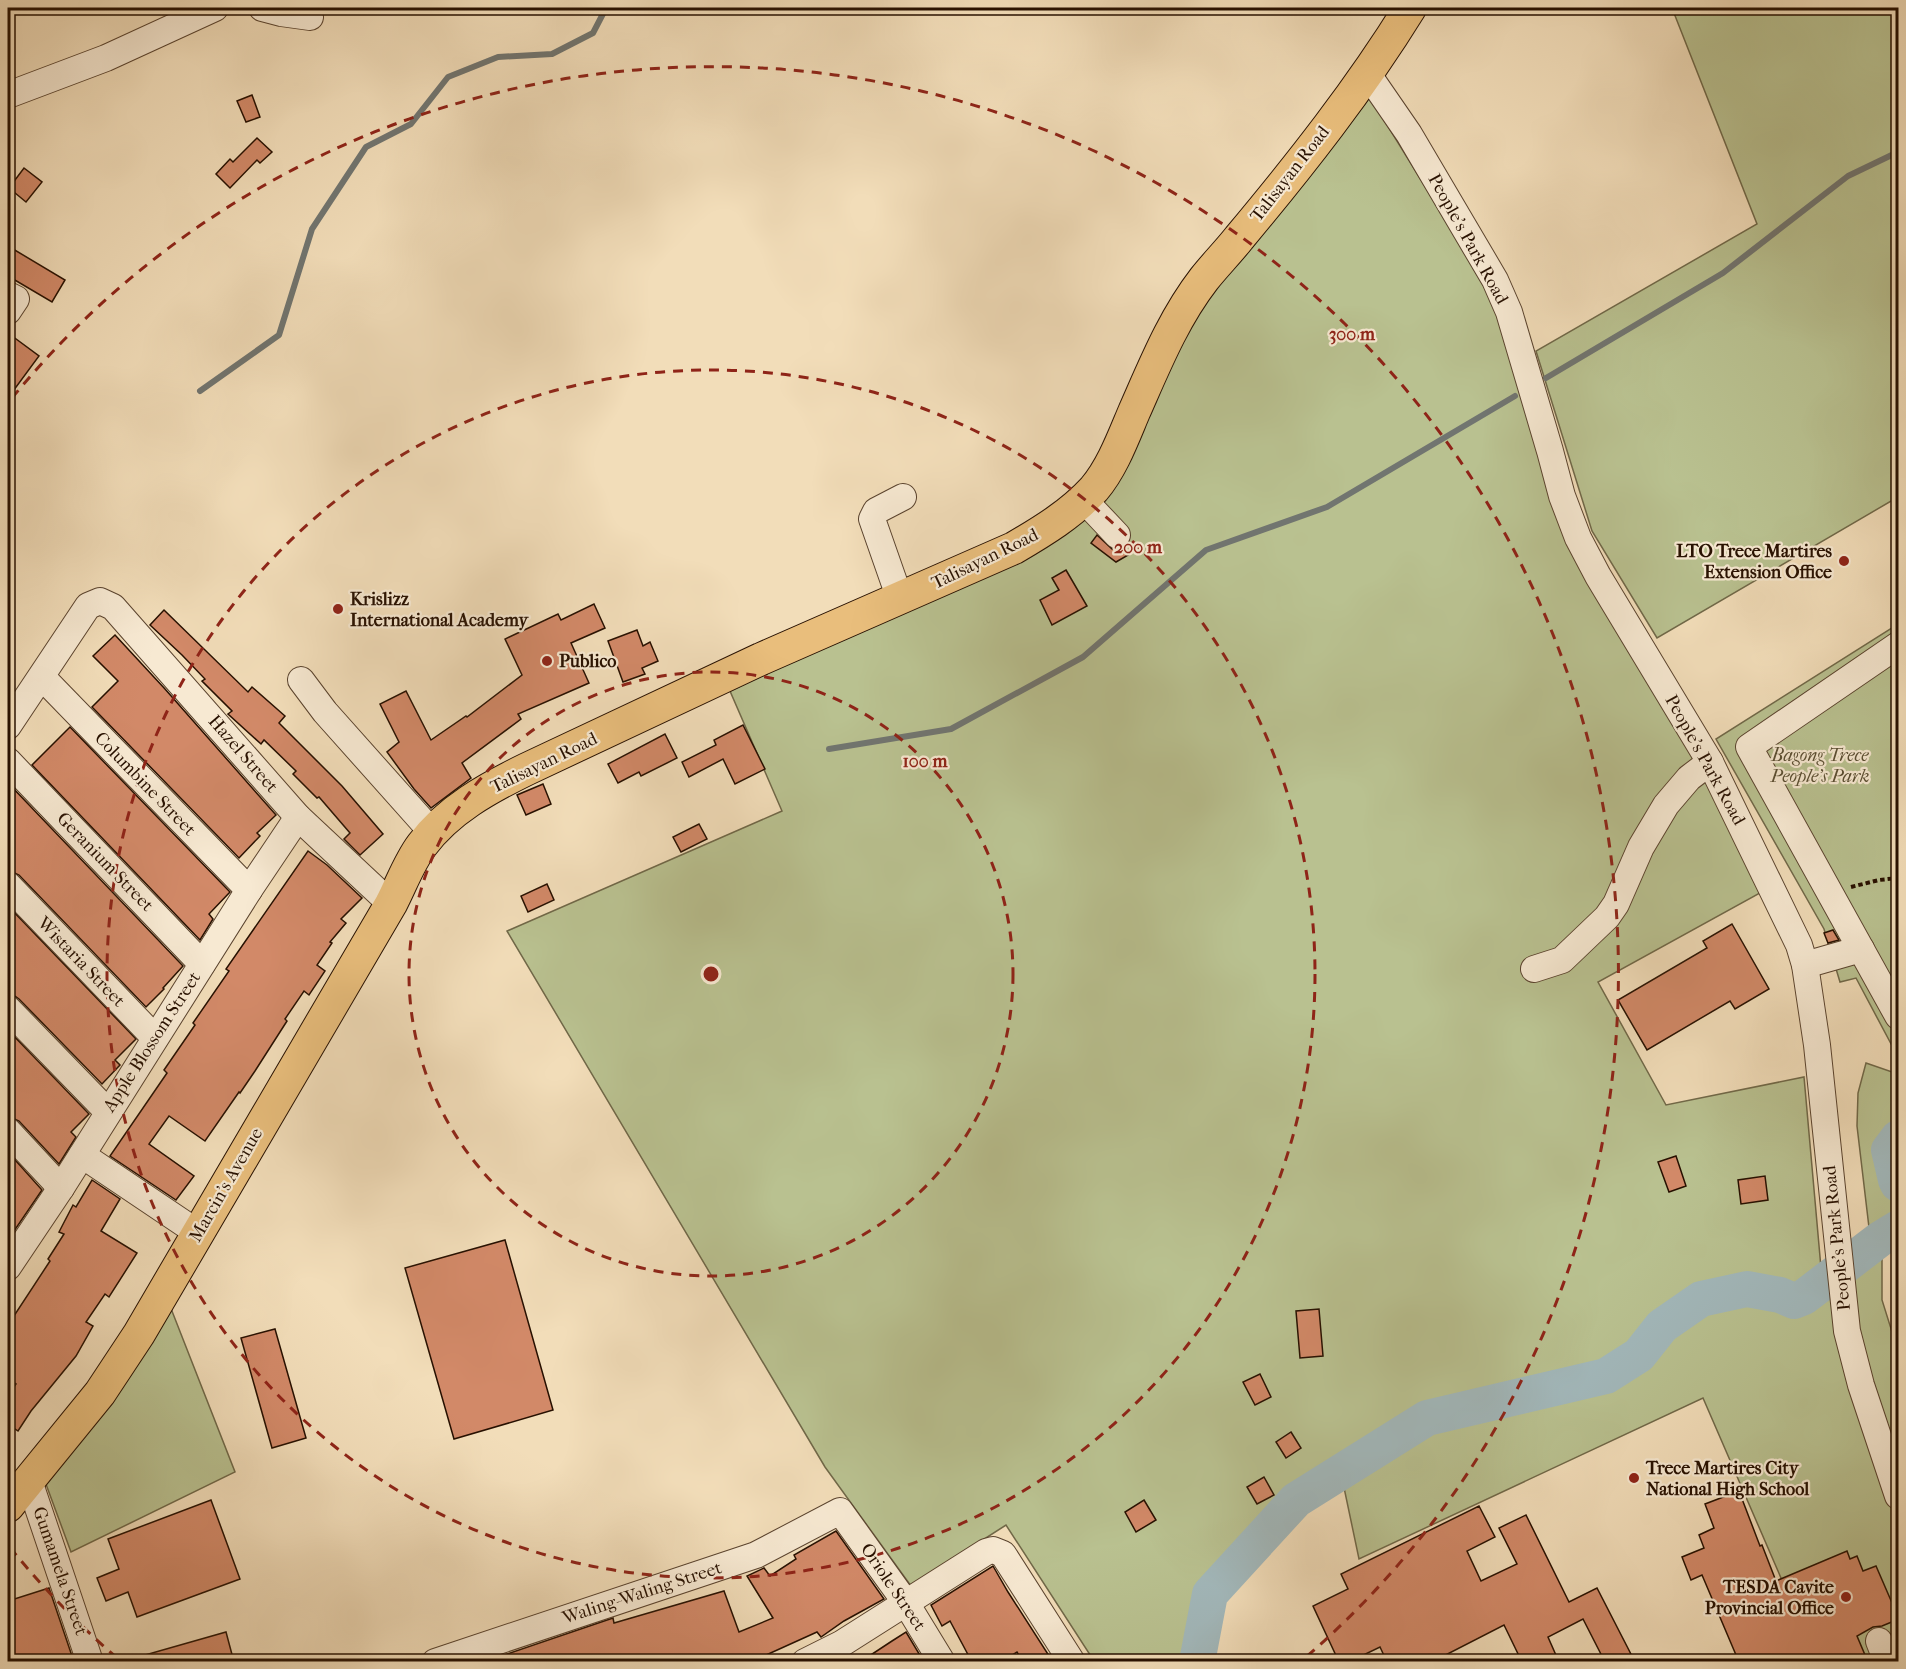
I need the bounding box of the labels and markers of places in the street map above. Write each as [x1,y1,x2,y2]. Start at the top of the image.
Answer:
place label: LTO Trece Martires Extension Office [1676,541,1832,583]
marker: LTO Trece Martires Extension Office [1837,554,1851,568]
place label: Krislizz International Academy [350,589,529,631]
marker: Krislizz International Academy [331,602,345,616]
place label: Publico [559,651,616,672]
marker: Publico [540,654,554,668]
centre of rings [701,964,721,984]
place label: Trece Martires City National High School [1645,1458,1810,1500]
marker: Trece Martires City National High School [1627,1471,1641,1485]
place label: TESDA Cavite Provincial Office [1705,1577,1834,1619]
marker: TESDA Cavite Provincial Office [1839,1590,1853,1604]

